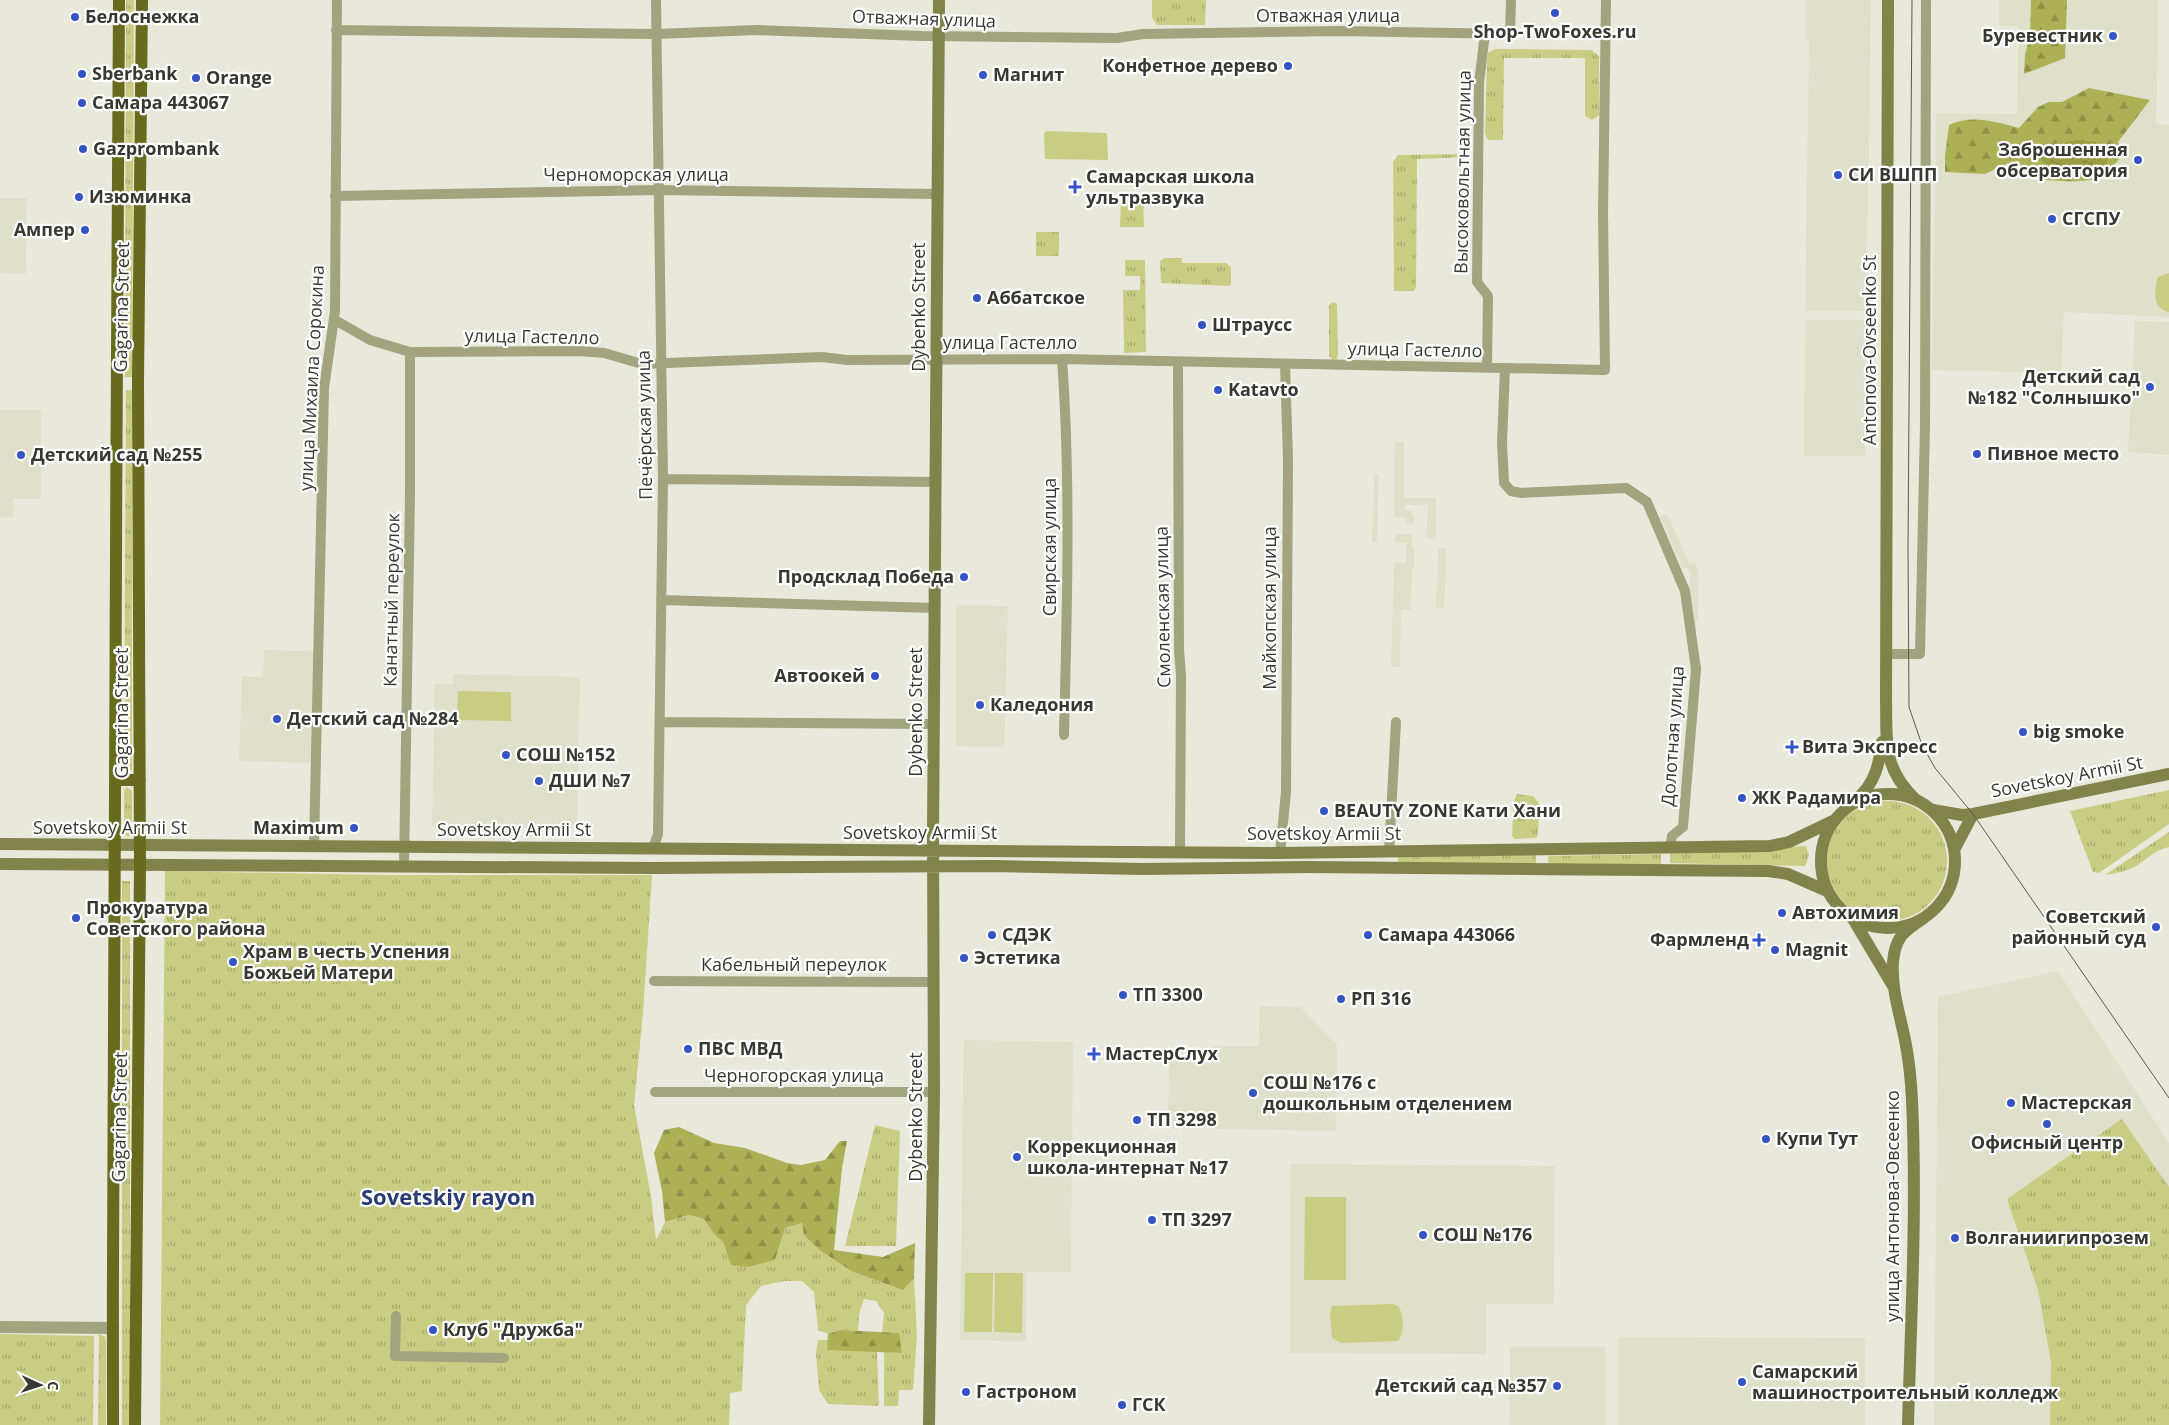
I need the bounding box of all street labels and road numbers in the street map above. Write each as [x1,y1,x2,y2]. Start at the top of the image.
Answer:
street label: Отважная улица [852,3,996,33]
street label: Отважная улица [1256,3,1400,27]
street label: Высоковольтная улица [1448,70,1476,274]
street label: Черноморская улица [543,162,729,186]
street label: Gagarina Street [108,241,134,373]
street label: Dybenko Street [906,242,930,372]
street label: Antonova-Ovseenko St [1857,255,1881,445]
street label: улица Михаила Сорокина [293,264,329,492]
street label: улица Гастелло [464,323,600,349]
street label: улица Гастелло [943,330,1077,354]
street label: улица Гастелло [1347,336,1483,362]
street label: Печёрская улица [631,350,657,500]
street label: Свирская улица [1037,478,1061,616]
street label: Канатный переулок [377,512,405,687]
street label: Смоленская улица [1149,526,1175,688]
street label: Майкопская улица [1257,526,1281,690]
street label: Dybenko Street [903,647,927,777]
street label: Gagarina Street [109,648,133,778]
street label: Долотная улица [1655,665,1689,807]
street label: Sovetskoy Armii St [1989,750,2145,803]
street label: Sovetskoy Armii St [33,815,187,839]
street label: Sovetskoy Armii St [437,817,591,841]
street label: Sovetskoy Armii St [843,820,997,844]
street label: Sovetskoy Armii St [1247,821,1401,845]
street label: Кабельный переулок [701,952,888,976]
street label: Gagarina Street [106,1051,132,1183]
street label: Dybenko Street [903,1052,927,1182]
street label: Черногорская улица [704,1063,884,1087]
street label: улица Антонова-Овсеенко [1880,1090,1904,1322]

